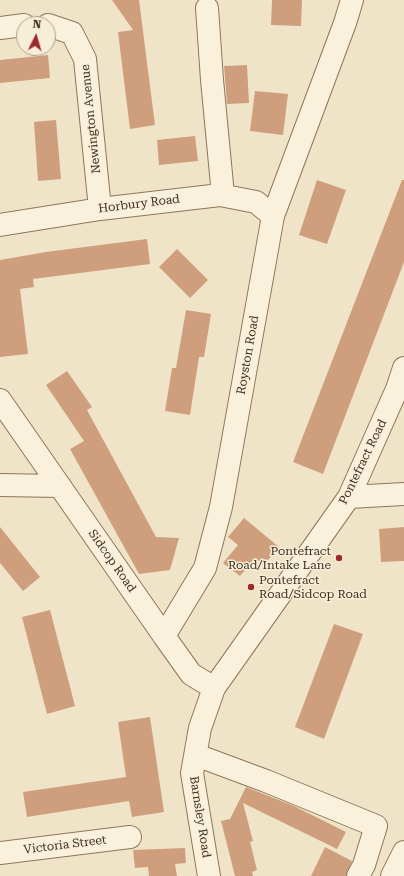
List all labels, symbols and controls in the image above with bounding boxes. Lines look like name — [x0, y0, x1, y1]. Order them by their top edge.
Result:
north arrow — [16, 16, 56, 56]
text: N — [32, 18, 42, 31]
street label: Newington Avenue — [78, 64, 104, 174]
street label: Horbury Road — [97, 192, 181, 216]
street label: Royston Road — [234, 314, 262, 396]
street label: Pontefract Road — [336, 417, 390, 507]
street label: Sidcop Road — [85, 527, 139, 595]
place label: Pontefract Road/Intake Lane — [228, 544, 331, 572]
marker: Pontefract Road/Intake Lane — [334, 553, 344, 563]
place label: Pontefract Road/Sidcop Road — [259, 573, 367, 601]
marker: Pontefract Road/Sidcop Road — [246, 582, 256, 592]
street label: Barnsley Road — [186, 775, 214, 859]
street label: Victoria Street — [23, 833, 107, 857]

